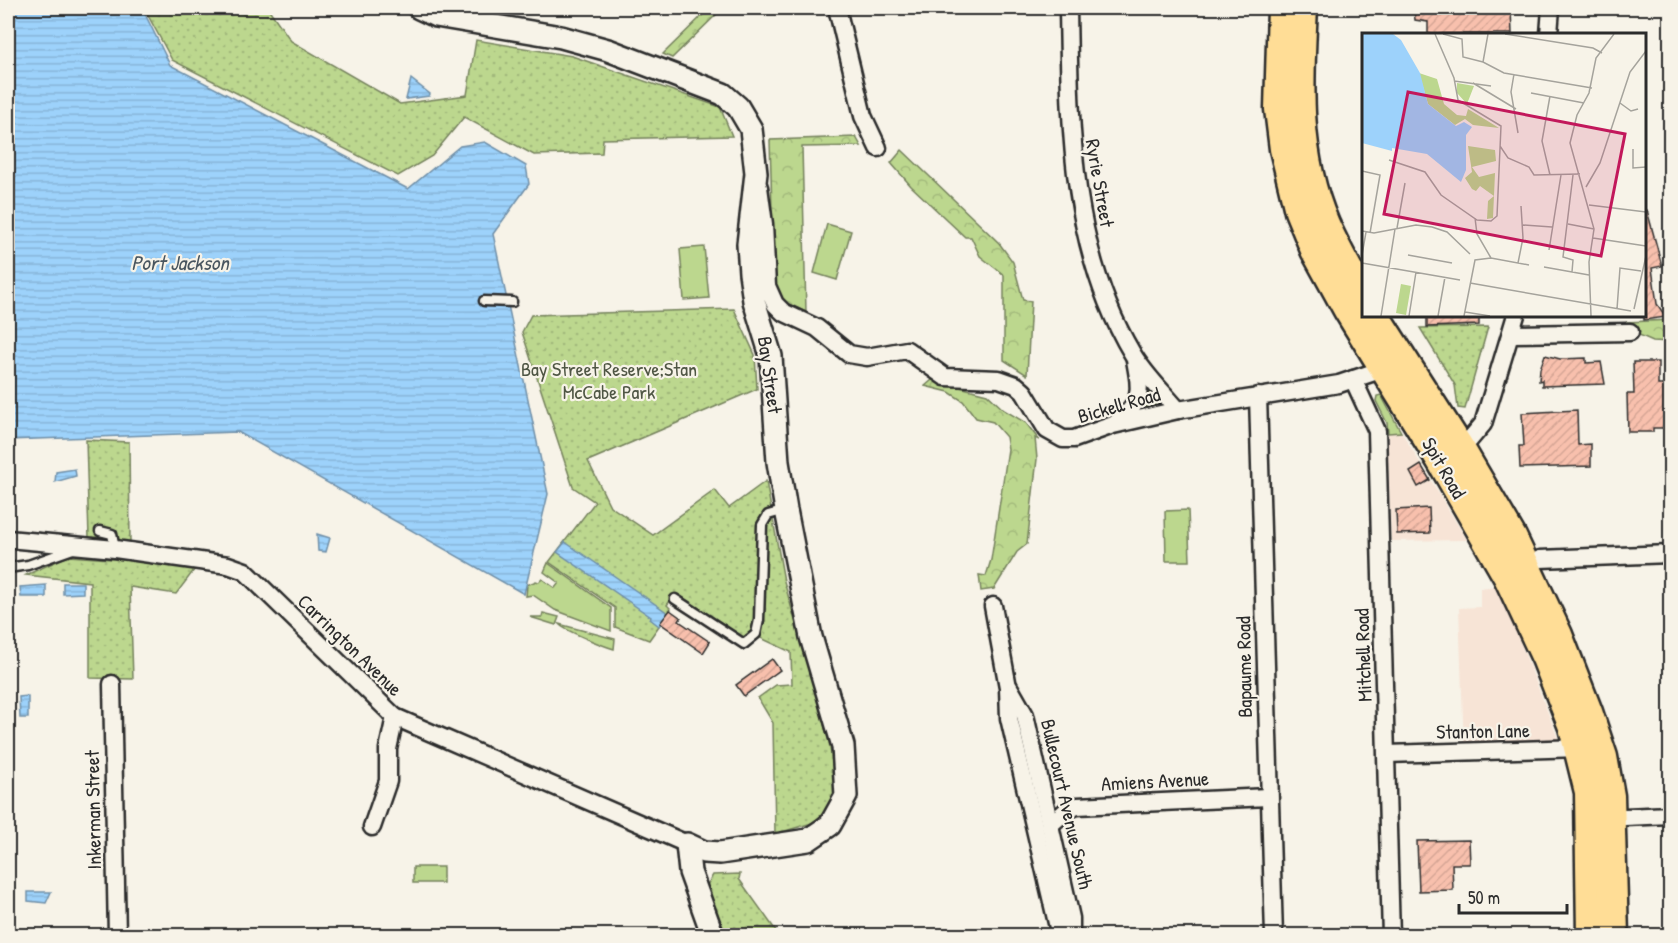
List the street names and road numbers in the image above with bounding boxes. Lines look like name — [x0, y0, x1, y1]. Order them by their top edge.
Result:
street label: Ryrie Street — [1079, 137, 1122, 230]
street label: Bay Street — [752, 335, 789, 416]
street label: Bickell Road — [1074, 380, 1163, 429]
street label: Spit Road — [1416, 432, 1473, 503]
street label: Carrington Avenue — [292, 588, 409, 702]
street label: Mitchell Road — [1347, 608, 1378, 702]
street label: Bapaume Road — [1229, 616, 1258, 718]
street label: Bullecourt Avenue South — [1035, 716, 1100, 891]
street label: Stanton Lane — [1436, 716, 1530, 745]
street label: Inkerman Street — [78, 749, 107, 870]
street label: Amiens Avenue — [1100, 764, 1210, 797]

